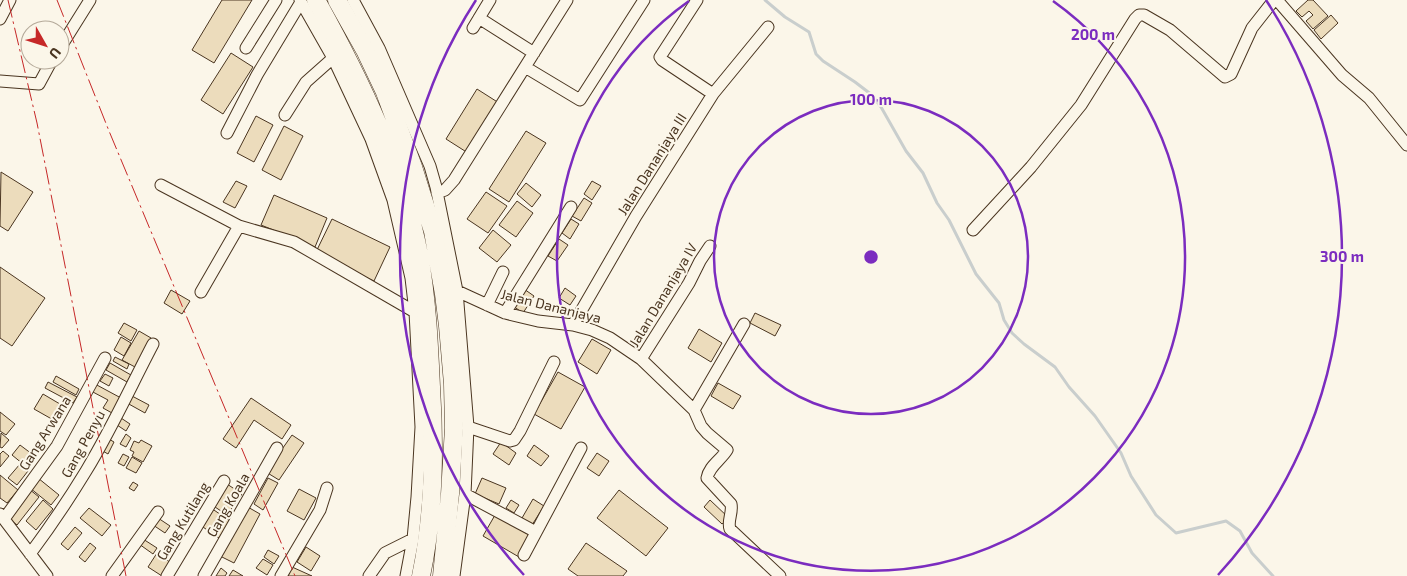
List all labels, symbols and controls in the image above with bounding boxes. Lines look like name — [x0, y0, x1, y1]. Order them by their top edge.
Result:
north arrow — [20, 20, 70, 70]
text: 200 m — [1071, 25, 1115, 43]
text: U — [46, 44, 65, 63]
text: 100 m — [850, 90, 892, 108]
street label: Jalan Dananjaya III — [613, 110, 690, 218]
street label: Jalan Dananjaya IV — [625, 239, 700, 350]
text: 300 m — [1320, 247, 1364, 265]
centre of rings — [862, 248, 880, 266]
street label: Jalan Dananjaya — [499, 285, 603, 326]
street label: Gang Arwana — [15, 392, 74, 473]
street label: Gang Penyu — [57, 407, 108, 481]
street label: Gang Koala — [202, 470, 253, 540]
street label: Gang Kutilang — [153, 478, 213, 563]

